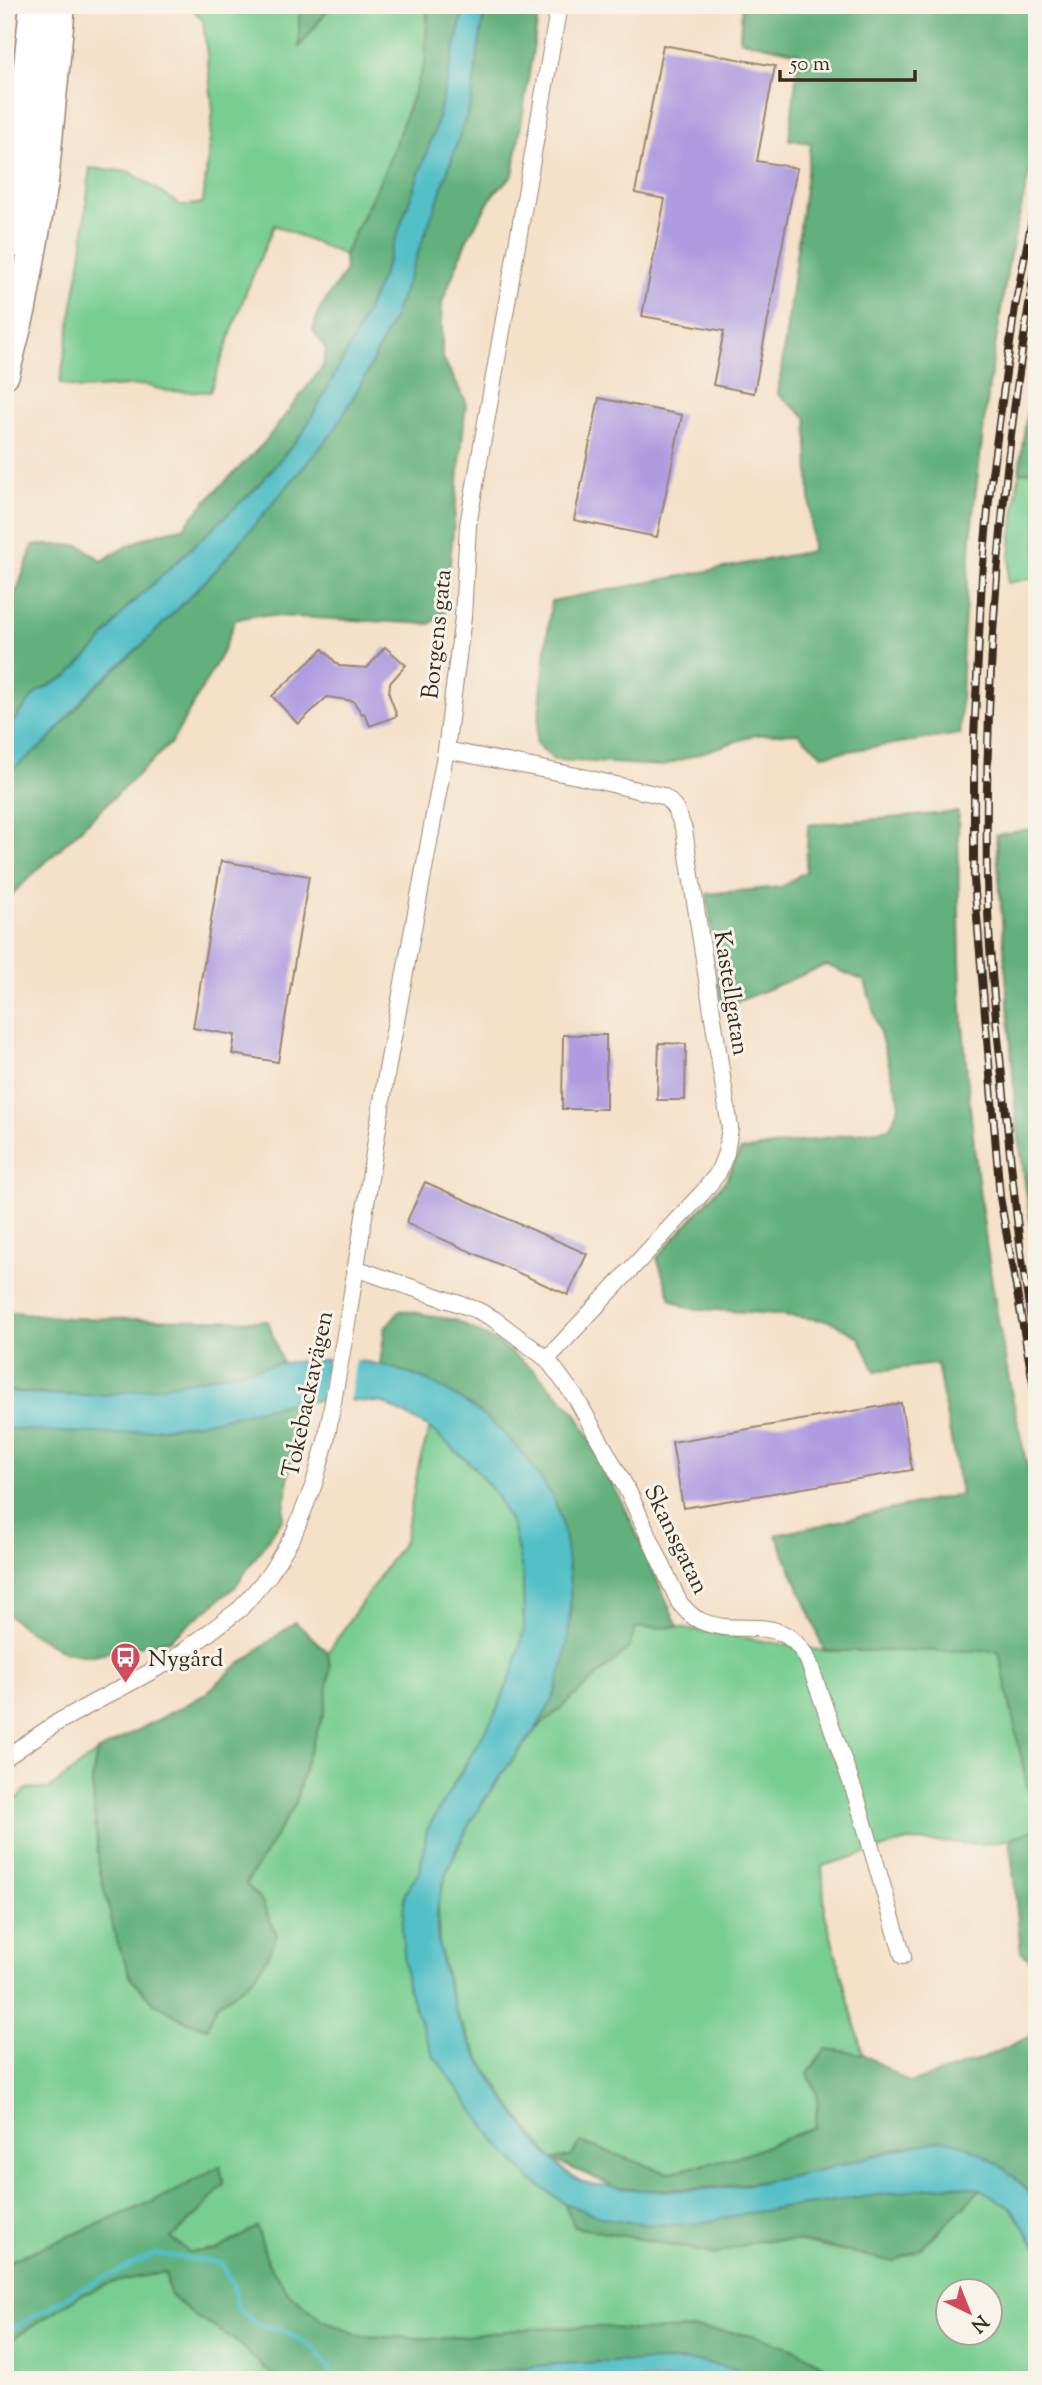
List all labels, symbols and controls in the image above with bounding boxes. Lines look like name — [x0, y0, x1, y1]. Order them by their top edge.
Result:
scale bar — [780, 38, 914, 82]
text: 50 m — [789, 50, 830, 80]
street label: Borgens gata — [414, 568, 462, 701]
street label: Kastellgatan — [703, 928, 757, 1058]
street label: Tokebackavägen — [275, 1308, 343, 1481]
street label: Skansgatan — [634, 1479, 716, 1600]
bus stop icon: Nygård — [108, 1641, 142, 1685]
place label: Nygård — [148, 1643, 224, 1677]
north arrow — [934, 2276, 1004, 2346]
text: N — [964, 2308, 994, 2338]

